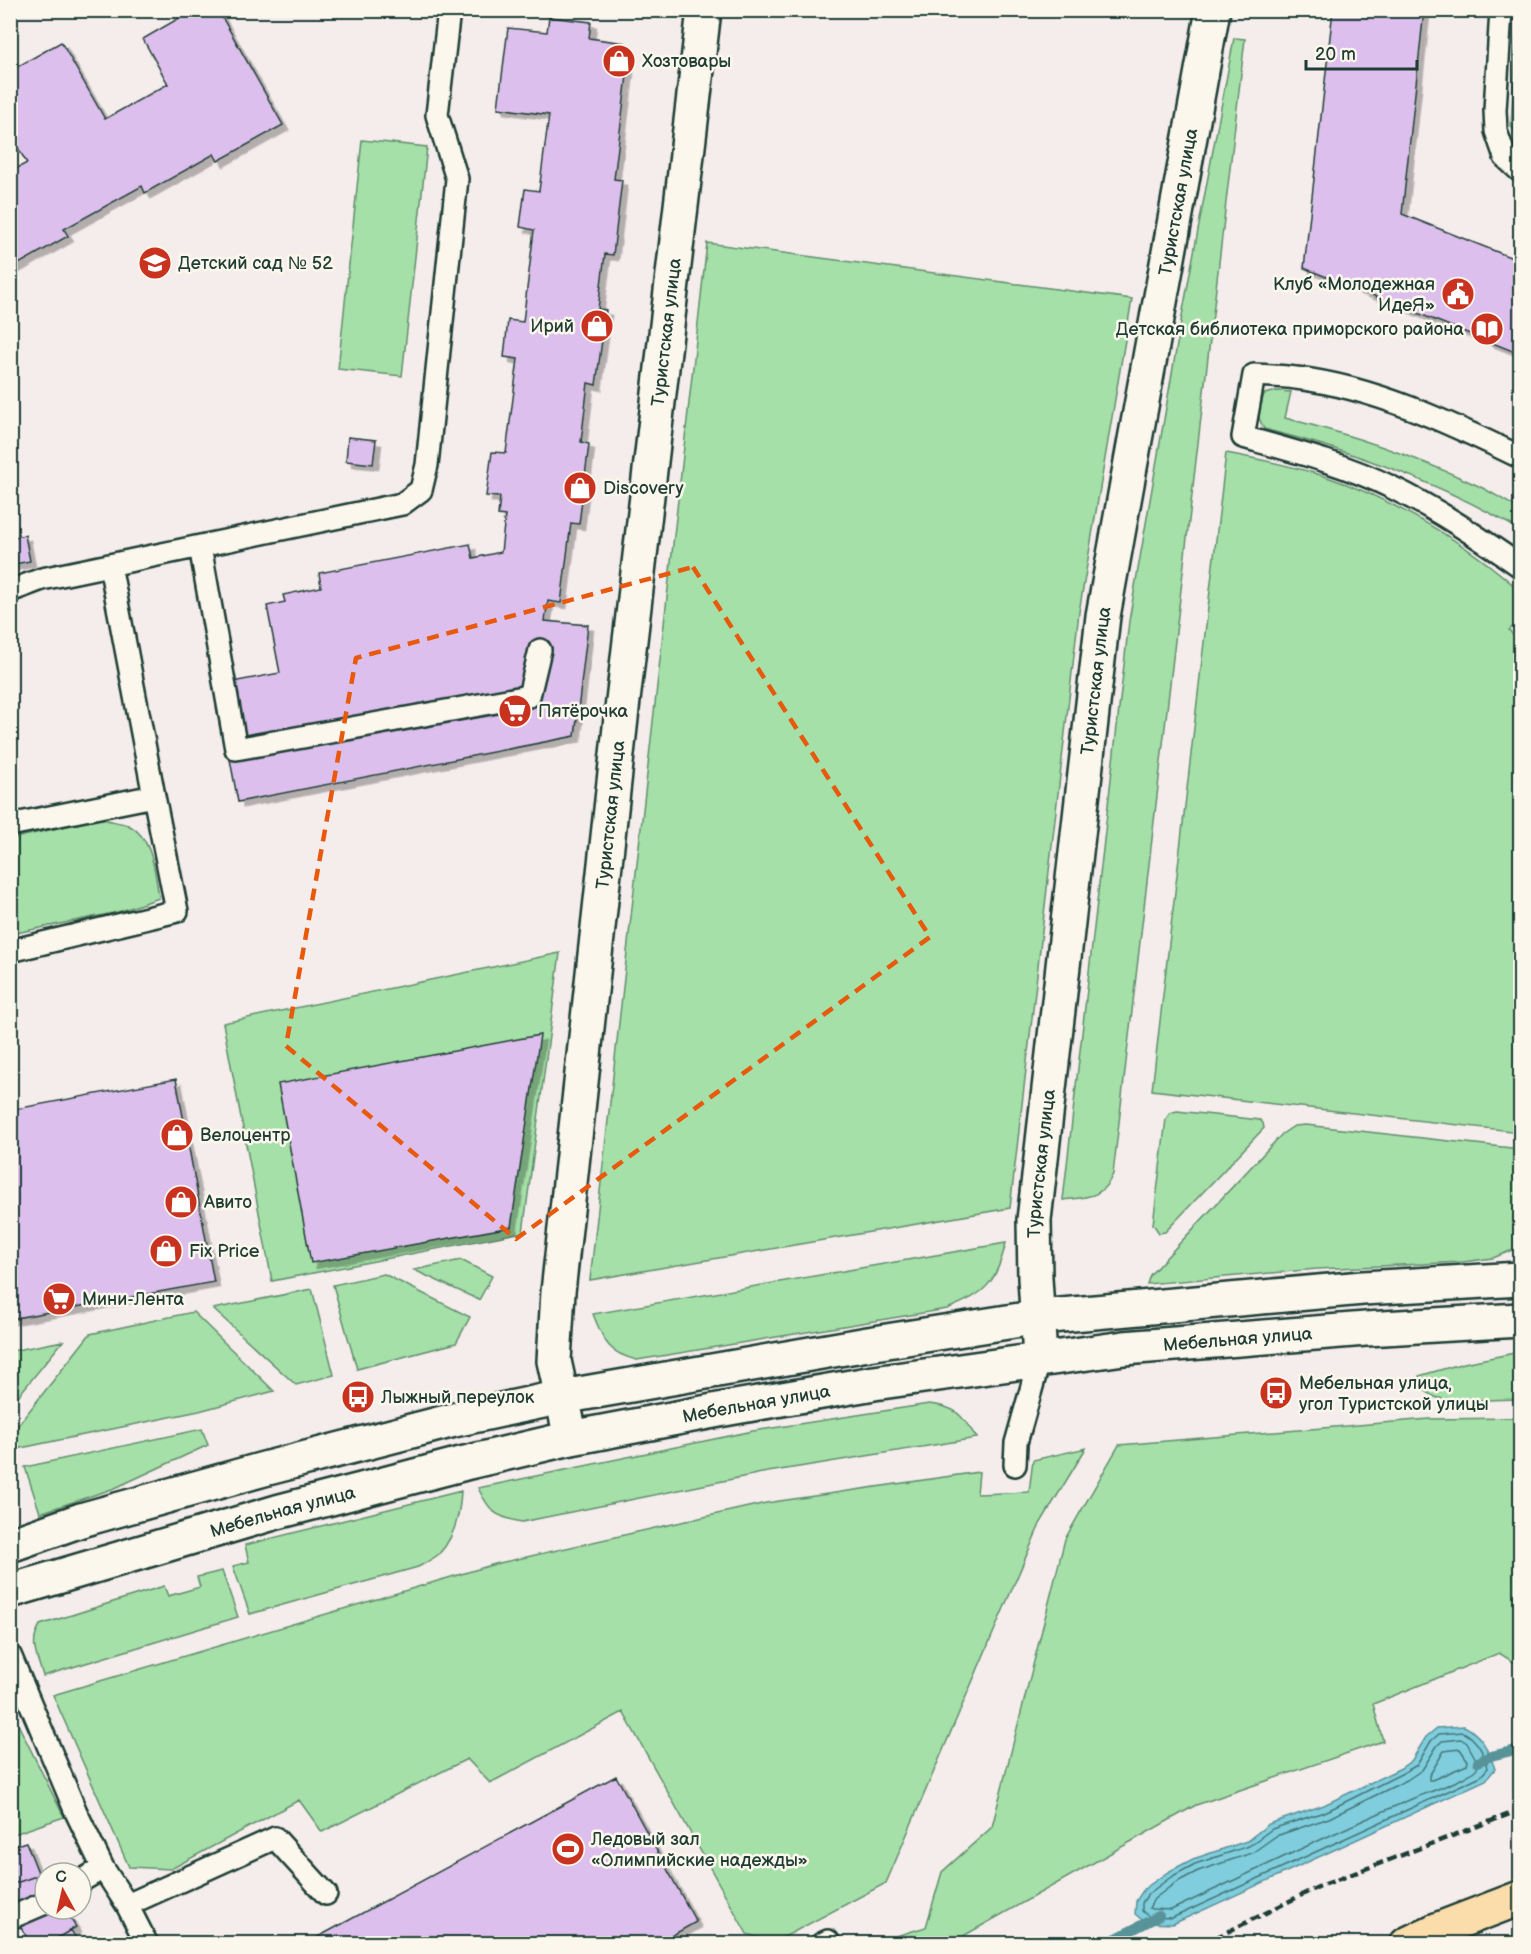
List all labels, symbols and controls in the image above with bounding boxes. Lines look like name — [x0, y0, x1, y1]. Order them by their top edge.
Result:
scale bar — [1306, 33, 1417, 71]
shop icon: Хозтовары — [601, 43, 637, 79]
text: 20 m — [1315, 44, 1356, 65]
place label: Хозтовары — [642, 51, 731, 72]
street label: Туристская улица — [1155, 126, 1202, 277]
school or university icon: Детский сад № 52 — [137, 245, 173, 281]
place label: Детский сад № 52 — [178, 253, 333, 274]
street label: Туристская улица — [647, 256, 685, 407]
place label: Клуб «Молодежная ИдеЯ» — [1273, 274, 1435, 316]
public building icon: Клуб «Молодежная ИдеЯ» — [1440, 276, 1476, 312]
shop icon: Ирий — [579, 308, 615, 344]
library icon: Детская библиотека приморского района — [1469, 311, 1505, 347]
place label: Ирий — [530, 316, 574, 337]
place label: Детская библиотека приморского района — [1116, 319, 1464, 340]
shop icon: Discovery — [562, 470, 598, 506]
place label: Discovery — [603, 478, 684, 499]
street label: Туристская улица — [1077, 604, 1115, 756]
supermarket icon: Пятёрочка — [497, 693, 533, 729]
place label: Пятёрочка — [538, 701, 629, 722]
street label: Туристская улица — [592, 739, 629, 890]
street label: Туристская улица — [1023, 1088, 1059, 1238]
shop icon: Велоцентр — [159, 1117, 195, 1153]
place label: Велоцентр — [200, 1125, 290, 1146]
shop icon: Авито — [163, 1184, 199, 1220]
place label: Авито — [203, 1192, 252, 1213]
shop icon: Fix Price — [148, 1233, 184, 1269]
place label: Fix Price — [189, 1241, 260, 1262]
supermarket icon: Мини-Лента — [41, 1281, 77, 1317]
place label: Мини-Лента — [82, 1289, 185, 1310]
street label: Мебельная улица — [1162, 1323, 1313, 1355]
place label: Мебельная улица, угол Туристской улицы — [1299, 1373, 1489, 1415]
bus stop icon: Мебельная улица, угол Туристской улицы — [1258, 1375, 1294, 1411]
bus stop icon: Лыжный переулок — [340, 1379, 376, 1415]
street label: Мебельная улица — [681, 1380, 832, 1427]
place label: Лыжный переулок — [380, 1387, 535, 1408]
street label: Мебельная улица — [208, 1481, 358, 1542]
place label: Ледовый зал «Олимпийские надежды» — [590, 1829, 808, 1871]
sports icon: Ледовый зал «Олимпийские надежды» — [550, 1831, 586, 1867]
north arrow — [33, 1861, 93, 1921]
text: С — [54, 1867, 68, 1888]

